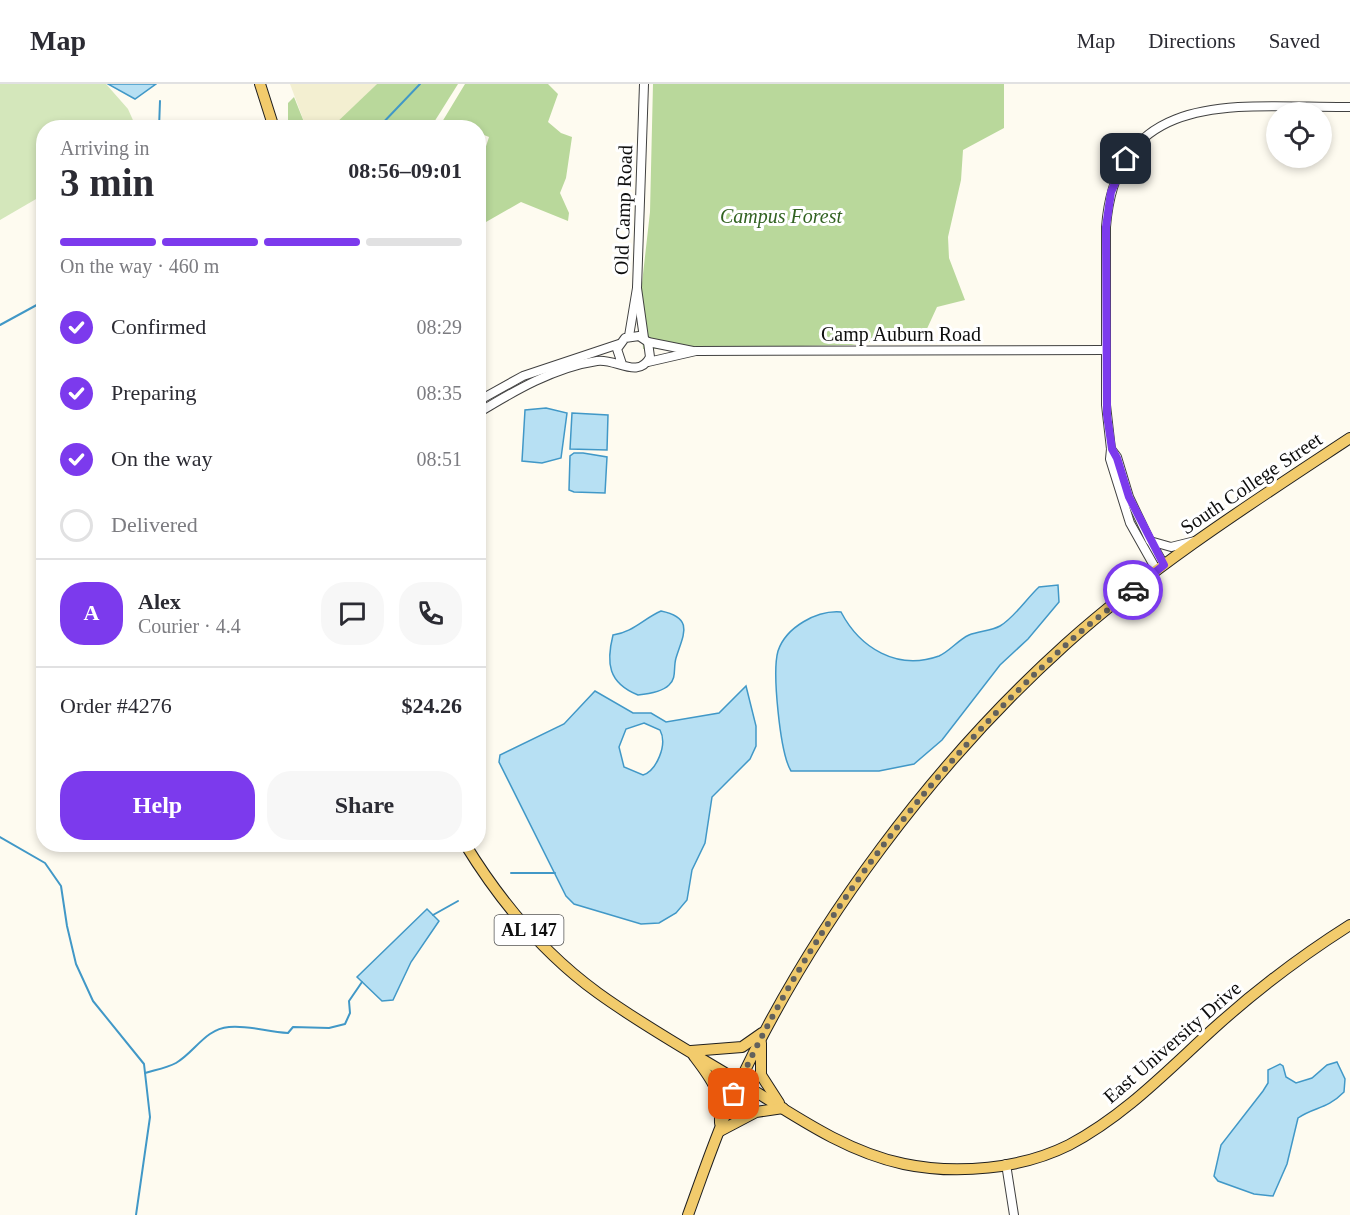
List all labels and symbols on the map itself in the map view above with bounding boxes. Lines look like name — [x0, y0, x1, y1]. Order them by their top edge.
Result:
pin — [1100, 133, 1151, 184]
street label: Old Camp Road — [610, 145, 637, 275]
park label: Campus Forest — [720, 205, 842, 228]
street label: Camp Auburn Road — [821, 323, 981, 346]
street label: South College Street — [1176, 427, 1327, 539]
courier — [1103, 560, 1163, 620]
road number: AL 147 — [494, 915, 564, 945]
street label: East University Drive — [1099, 976, 1246, 1108]
pin — [708, 1068, 759, 1119]

